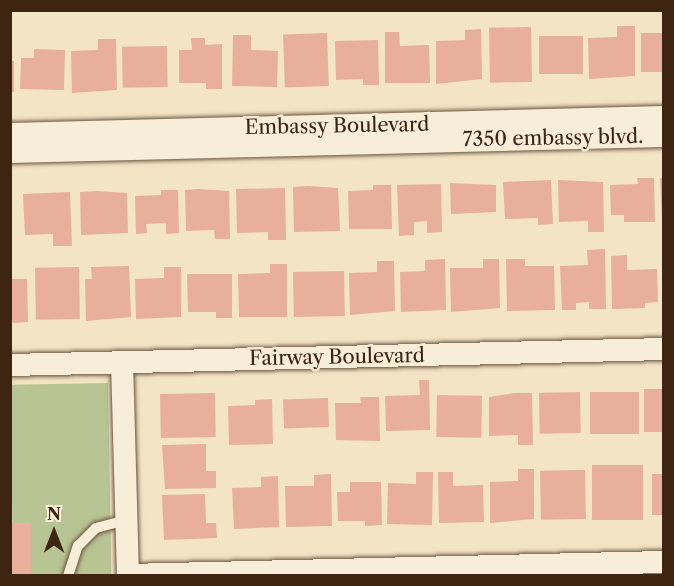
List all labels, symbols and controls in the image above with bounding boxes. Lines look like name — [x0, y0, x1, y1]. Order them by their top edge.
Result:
street label: Embassy Boulevard — [244, 112, 430, 140]
street label: 7350 embassy blvd. — [462, 124, 644, 152]
street label: Fairway Boulevard — [249, 343, 425, 371]
north arrow — [24, 502, 84, 562]
text: N — [47, 504, 61, 524]

